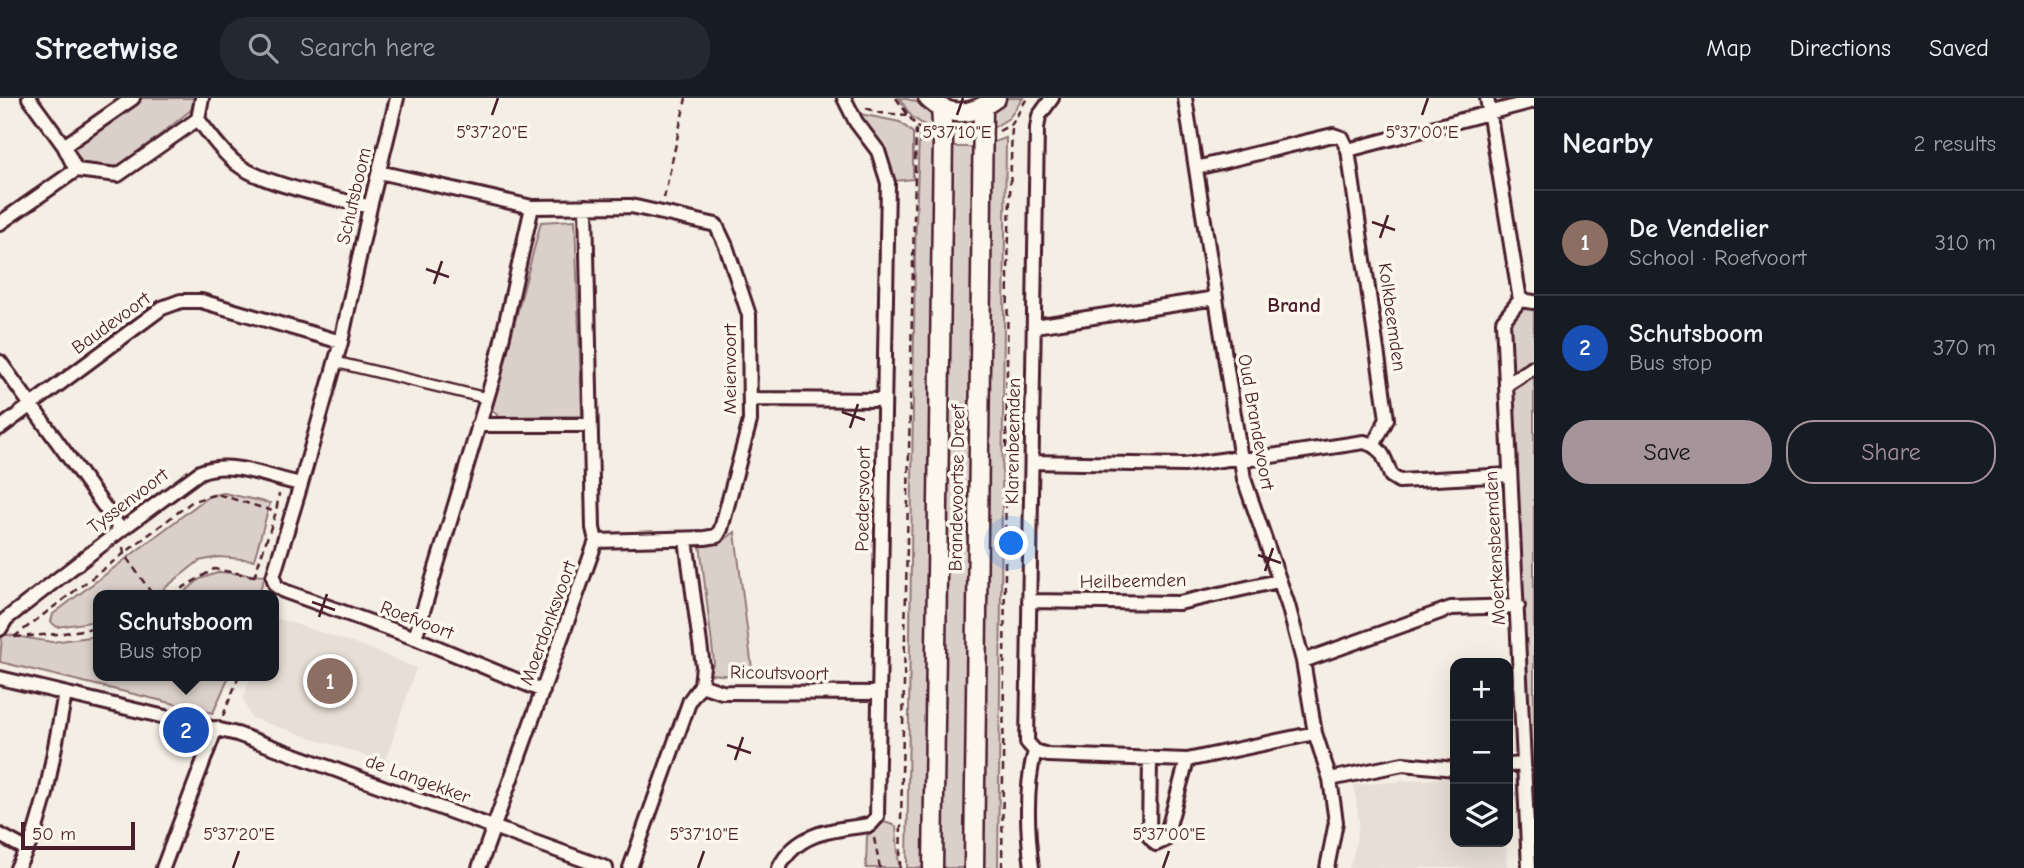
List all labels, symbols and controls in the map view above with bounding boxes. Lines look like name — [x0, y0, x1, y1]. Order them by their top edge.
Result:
search box — [220, 17, 710, 80]
text: Streetwise — [35, 29, 178, 67]
icon: search — [244, 29, 282, 67]
text: Search here — [300, 33, 435, 63]
text: Map — [1706, 34, 1752, 62]
text: Directions — [1790, 34, 1891, 62]
text: Saved — [1929, 34, 1989, 62]
text: 5°37'20"E — [456, 122, 528, 143]
text: 5°37'10"E — [922, 122, 992, 143]
text: 5°37'00"E — [1385, 122, 1459, 143]
text: Nearby — [1562, 126, 1653, 161]
text: 2 results — [1914, 130, 1996, 157]
street label: Schutsboom — [332, 145, 376, 247]
text: De Vendelier — [1629, 214, 1769, 244]
text: 1 — [1580, 229, 1590, 256]
text: 310 m — [1935, 229, 1996, 256]
text: School · Roefvoort — [1629, 244, 1807, 271]
street label: Kolkbeemden — [1374, 261, 1410, 373]
street label: Baudevoort — [68, 287, 155, 359]
district label: Brand — [1267, 293, 1321, 317]
text: Schutsboom — [1629, 319, 1763, 349]
street label: Meienvoort — [719, 323, 741, 414]
text: 2 — [1579, 334, 1591, 361]
text: 370 m — [1933, 334, 1996, 361]
text: Bus stop — [1629, 349, 1712, 376]
street label: Oud Brandevoort — [1233, 352, 1279, 492]
street label: Klarenbeemden — [1001, 377, 1025, 505]
street label: Brandevoortse Dreef — [945, 403, 969, 572]
button: Save — [1562, 420, 1772, 484]
button: Share — [1786, 420, 1996, 484]
street label: Poedersvoort — [851, 446, 875, 552]
street label: Tyssenvoort — [84, 463, 173, 538]
street label: Moerkensbeemden — [1480, 470, 1510, 626]
your location — [994, 526, 1028, 560]
street label: Moerdonksvoort — [515, 557, 581, 688]
street label: Heilbeemden — [1079, 569, 1187, 593]
popup — [93, 590, 279, 681]
street label: Roefvoort — [377, 596, 457, 644]
text: Schutsboom — [119, 607, 253, 637]
text: Bus stop — [119, 637, 202, 664]
pin: 1 — [307, 655, 353, 707]
map controls — [1450, 658, 1513, 847]
button: + — [1450, 658, 1513, 721]
street label: Ricoutsvoort — [730, 661, 829, 685]
pin: 2 — [163, 704, 209, 756]
button: − — [1450, 721, 1513, 784]
street label: de Langekker — [363, 750, 474, 808]
button: layers — [1450, 784, 1513, 847]
scale bar — [21, 819, 135, 851]
text: 50 m — [32, 823, 76, 845]
text: 5°37'20"E — [203, 824, 275, 845]
text: 5°37'10"E — [669, 824, 739, 845]
text: 5°37'00"E — [1132, 824, 1206, 845]

